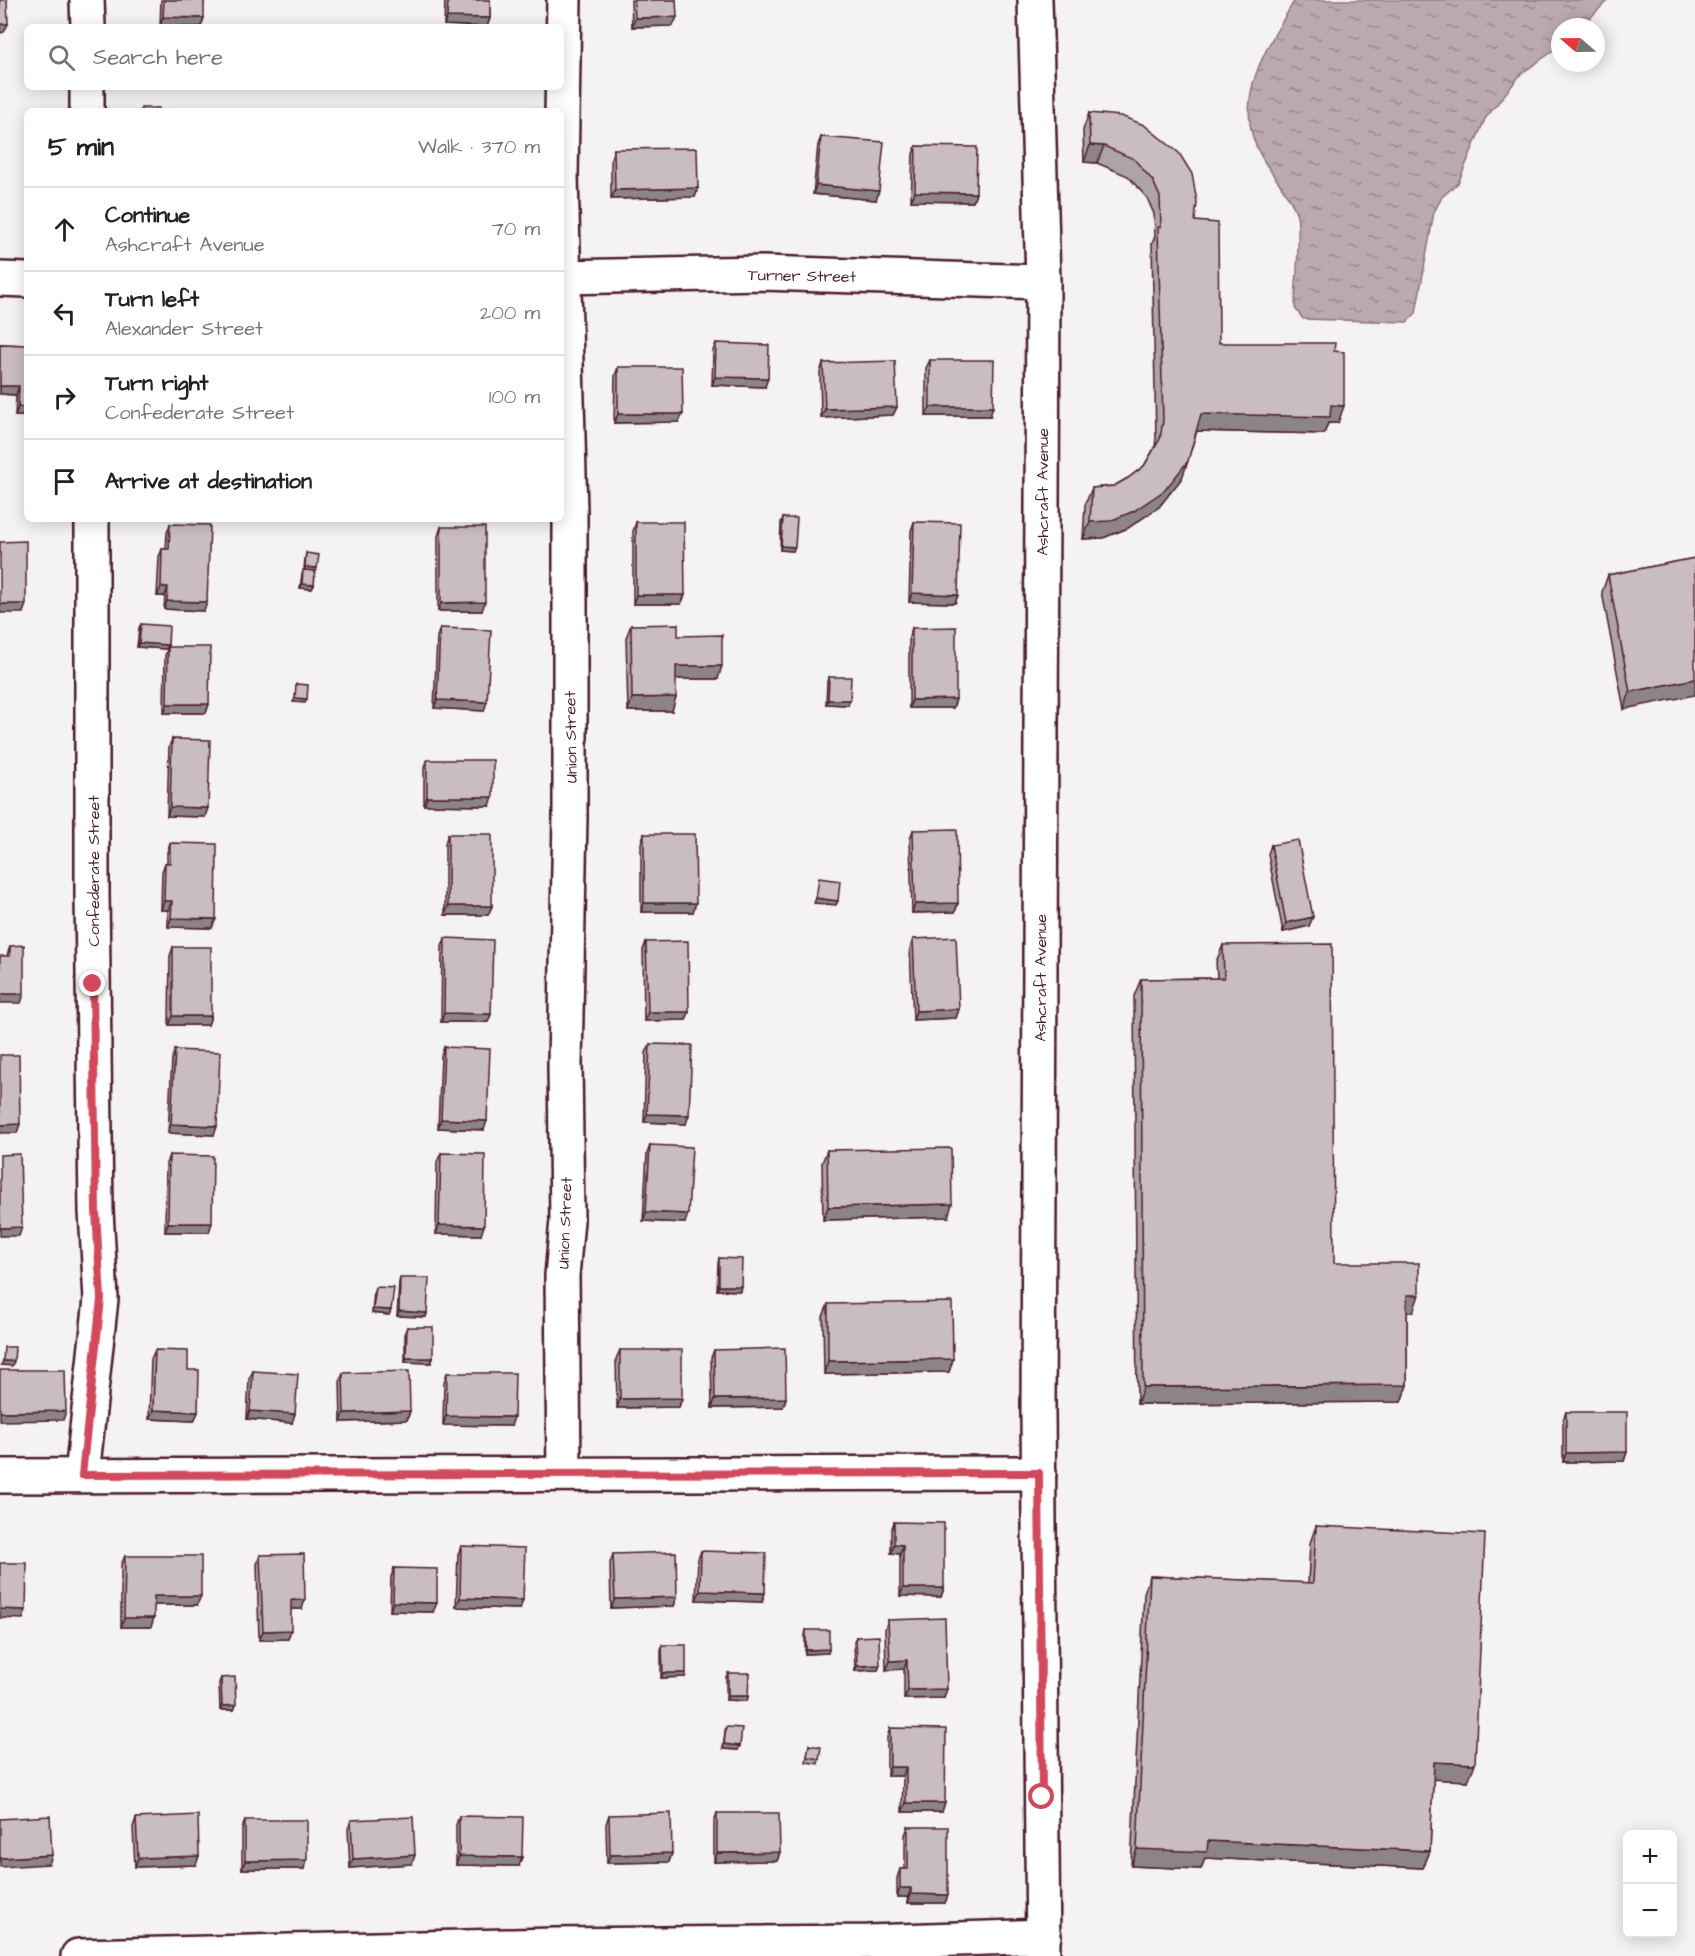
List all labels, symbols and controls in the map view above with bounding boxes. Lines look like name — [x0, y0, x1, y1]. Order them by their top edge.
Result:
north arrow — [1551, 18, 1605, 72]
search box — [24, 24, 564, 90]
icon: search — [45, 41, 78, 74]
text: Search here — [93, 42, 223, 73]
text: 5 min — [48, 129, 114, 165]
text: Walk · 370 m — [418, 133, 540, 161]
text: Continue — [105, 200, 190, 231]
icon: ahead — [48, 213, 81, 246]
text: 70 m — [492, 215, 540, 243]
text: Ashcraft Avenue — [105, 231, 265, 259]
street label: Turner Street — [748, 264, 857, 288]
text: Turn left — [105, 284, 199, 315]
icon: left — [48, 297, 81, 330]
text: 200 m — [480, 299, 540, 327]
text: Alexander Street — [105, 315, 263, 343]
text: Turn right — [105, 368, 208, 399]
icon: right — [48, 381, 81, 414]
text: 100 m — [489, 383, 540, 411]
text: Confederate Street — [105, 399, 294, 427]
street label: Ashcraft Avenue — [1032, 428, 1054, 556]
icon: arrive — [48, 465, 81, 498]
text: Arrive at destination — [105, 466, 312, 497]
street label: Union Street — [559, 690, 583, 783]
street label: Confederate Street — [83, 795, 105, 947]
street label: Ashcraft Avenue — [1030, 914, 1052, 1042]
route end — [79, 970, 105, 996]
street label: Union Street — [552, 1176, 578, 1269]
route start — [1028, 1783, 1054, 1809]
map controls — [1623, 1830, 1677, 1938]
button: + — [1623, 1830, 1677, 1884]
button: − — [1623, 1884, 1677, 1938]

